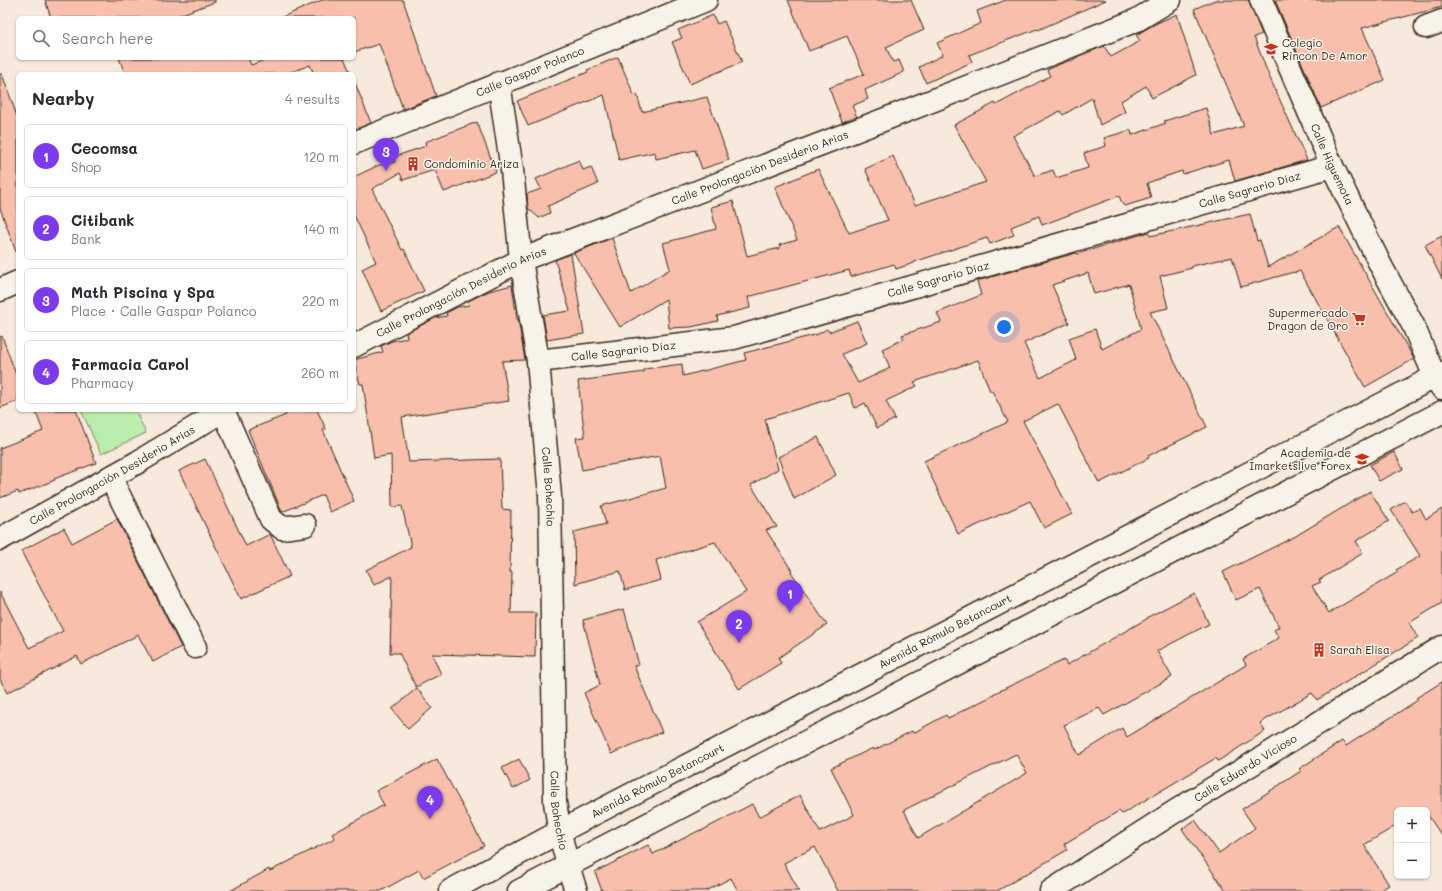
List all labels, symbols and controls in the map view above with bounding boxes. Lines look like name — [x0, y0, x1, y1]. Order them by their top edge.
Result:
search box — [16, 16, 356, 60]
icon: search — [30, 27, 52, 49]
text: Search here — [62, 28, 153, 48]
place label: Colegio Rincon De Amor — [1282, 35, 1367, 63]
school or university icon: Colegio Rincon De Amor — [1263, 41, 1279, 57]
street label: Calle Gaspar Polanco — [473, 42, 587, 100]
text: Nearby — [32, 87, 94, 109]
text: 4 results — [285, 90, 340, 107]
street label: Calle Higuemota — [1308, 121, 1358, 207]
street label: Calle Prolongación Desiderio Arias — [669, 126, 850, 208]
text: Cecomsa — [71, 138, 138, 158]
pin: 3 — [373, 138, 399, 171]
text: 1 — [43, 148, 49, 165]
text: 120 m — [303, 148, 339, 165]
building icon: Condominio Ariza — [405, 156, 421, 172]
place label: Condominio Ariza — [424, 156, 519, 171]
text: Shop — [71, 158, 101, 175]
street label: Calle Sagrario Díaz — [1197, 167, 1302, 211]
text: Citibank — [71, 210, 134, 230]
text: 2 — [42, 220, 50, 237]
text: 140 m — [303, 220, 339, 237]
text: Bank — [71, 230, 101, 247]
street label: Calle Prolongación Desiderio Arias — [373, 243, 548, 340]
street label: Calle Sagrario Díaz — [886, 257, 991, 301]
text: Math Piscina y Spa — [71, 282, 215, 302]
text: 3 — [42, 292, 50, 309]
text: 220 m — [302, 292, 339, 309]
text: Place · Calle Gaspar Polanco — [71, 302, 257, 319]
place label: Supermercado Dragon de Oro — [1267, 305, 1348, 333]
supermarket icon: Supermercado Dragon de Oro — [1351, 311, 1367, 327]
your location — [994, 317, 1014, 337]
street label: Calle Sagrario Díaz — [570, 337, 677, 364]
text: Farmacia Carol — [71, 354, 189, 374]
text: 4 — [42, 364, 50, 381]
text: 260 m — [301, 364, 339, 381]
text: Pharmacy — [71, 374, 134, 391]
street label: Calle Prolongación Desiderio Arias — [26, 421, 198, 528]
place label: Academia de Imarketslive Forex — [1249, 445, 1351, 473]
street label: Calle Bohechío — [539, 446, 559, 527]
school or university icon: Academia de Imarketslive Forex — [1354, 451, 1370, 467]
pin: 1 — [777, 580, 803, 613]
street label: Avenida Rómulo Betancourt — [876, 590, 1014, 672]
pin: 2 — [726, 610, 752, 643]
building icon: Sarah Elisa — [1311, 642, 1327, 658]
place label: Sarah Elisa — [1330, 642, 1390, 657]
street label: Calle Eduardo Vicioso — [1191, 730, 1300, 805]
street label: Avenida Rómulo Betancourt — [588, 739, 727, 821]
street label: Calle Bohechío — [547, 771, 572, 852]
pin: 4 — [417, 786, 443, 819]
map controls — [1394, 807, 1430, 879]
button: + — [1394, 807, 1430, 843]
button: − — [1394, 843, 1430, 879]

